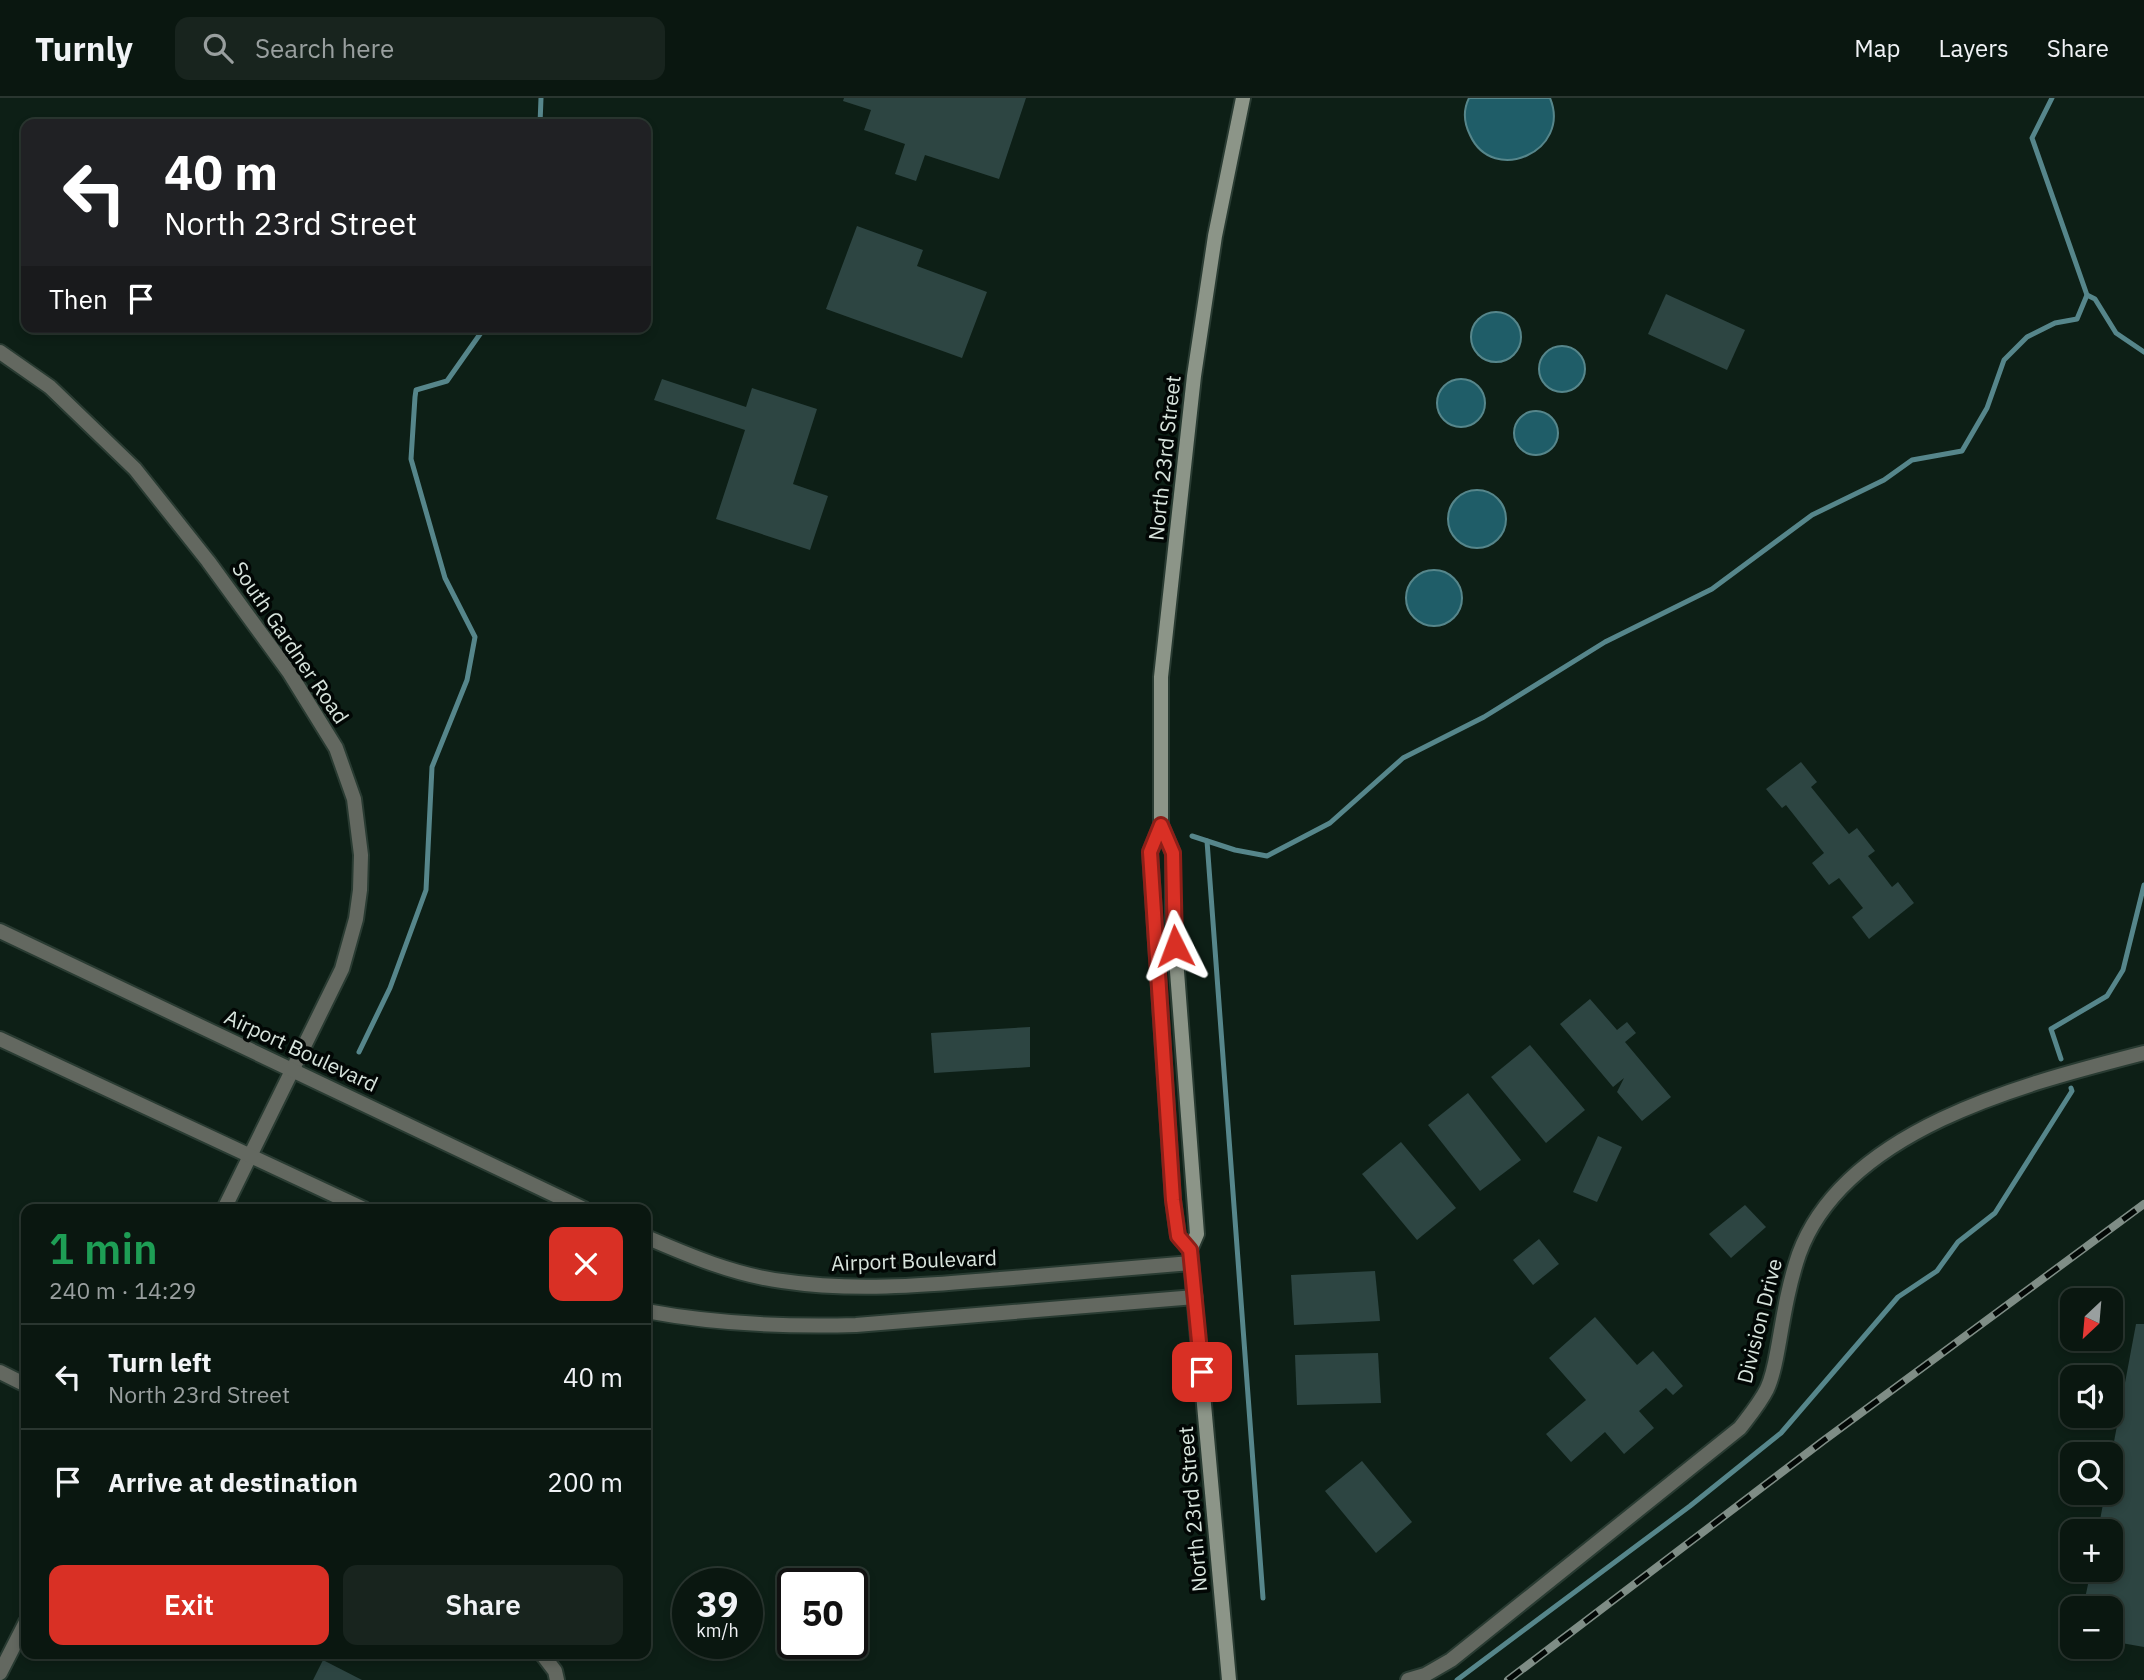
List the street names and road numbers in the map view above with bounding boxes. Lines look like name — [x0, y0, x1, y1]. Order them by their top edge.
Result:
street label: North 23rd Street — [1141, 374, 1187, 542]
street label: South Gardner Road — [226, 556, 356, 729]
street label: Airport Boulevard — [220, 1002, 383, 1098]
street label: Airport Boulevard — [830, 1243, 997, 1277]
street label: Division Drive — [1730, 1255, 1788, 1386]
street label: North 23rd Street — [1171, 1425, 1213, 1593]

